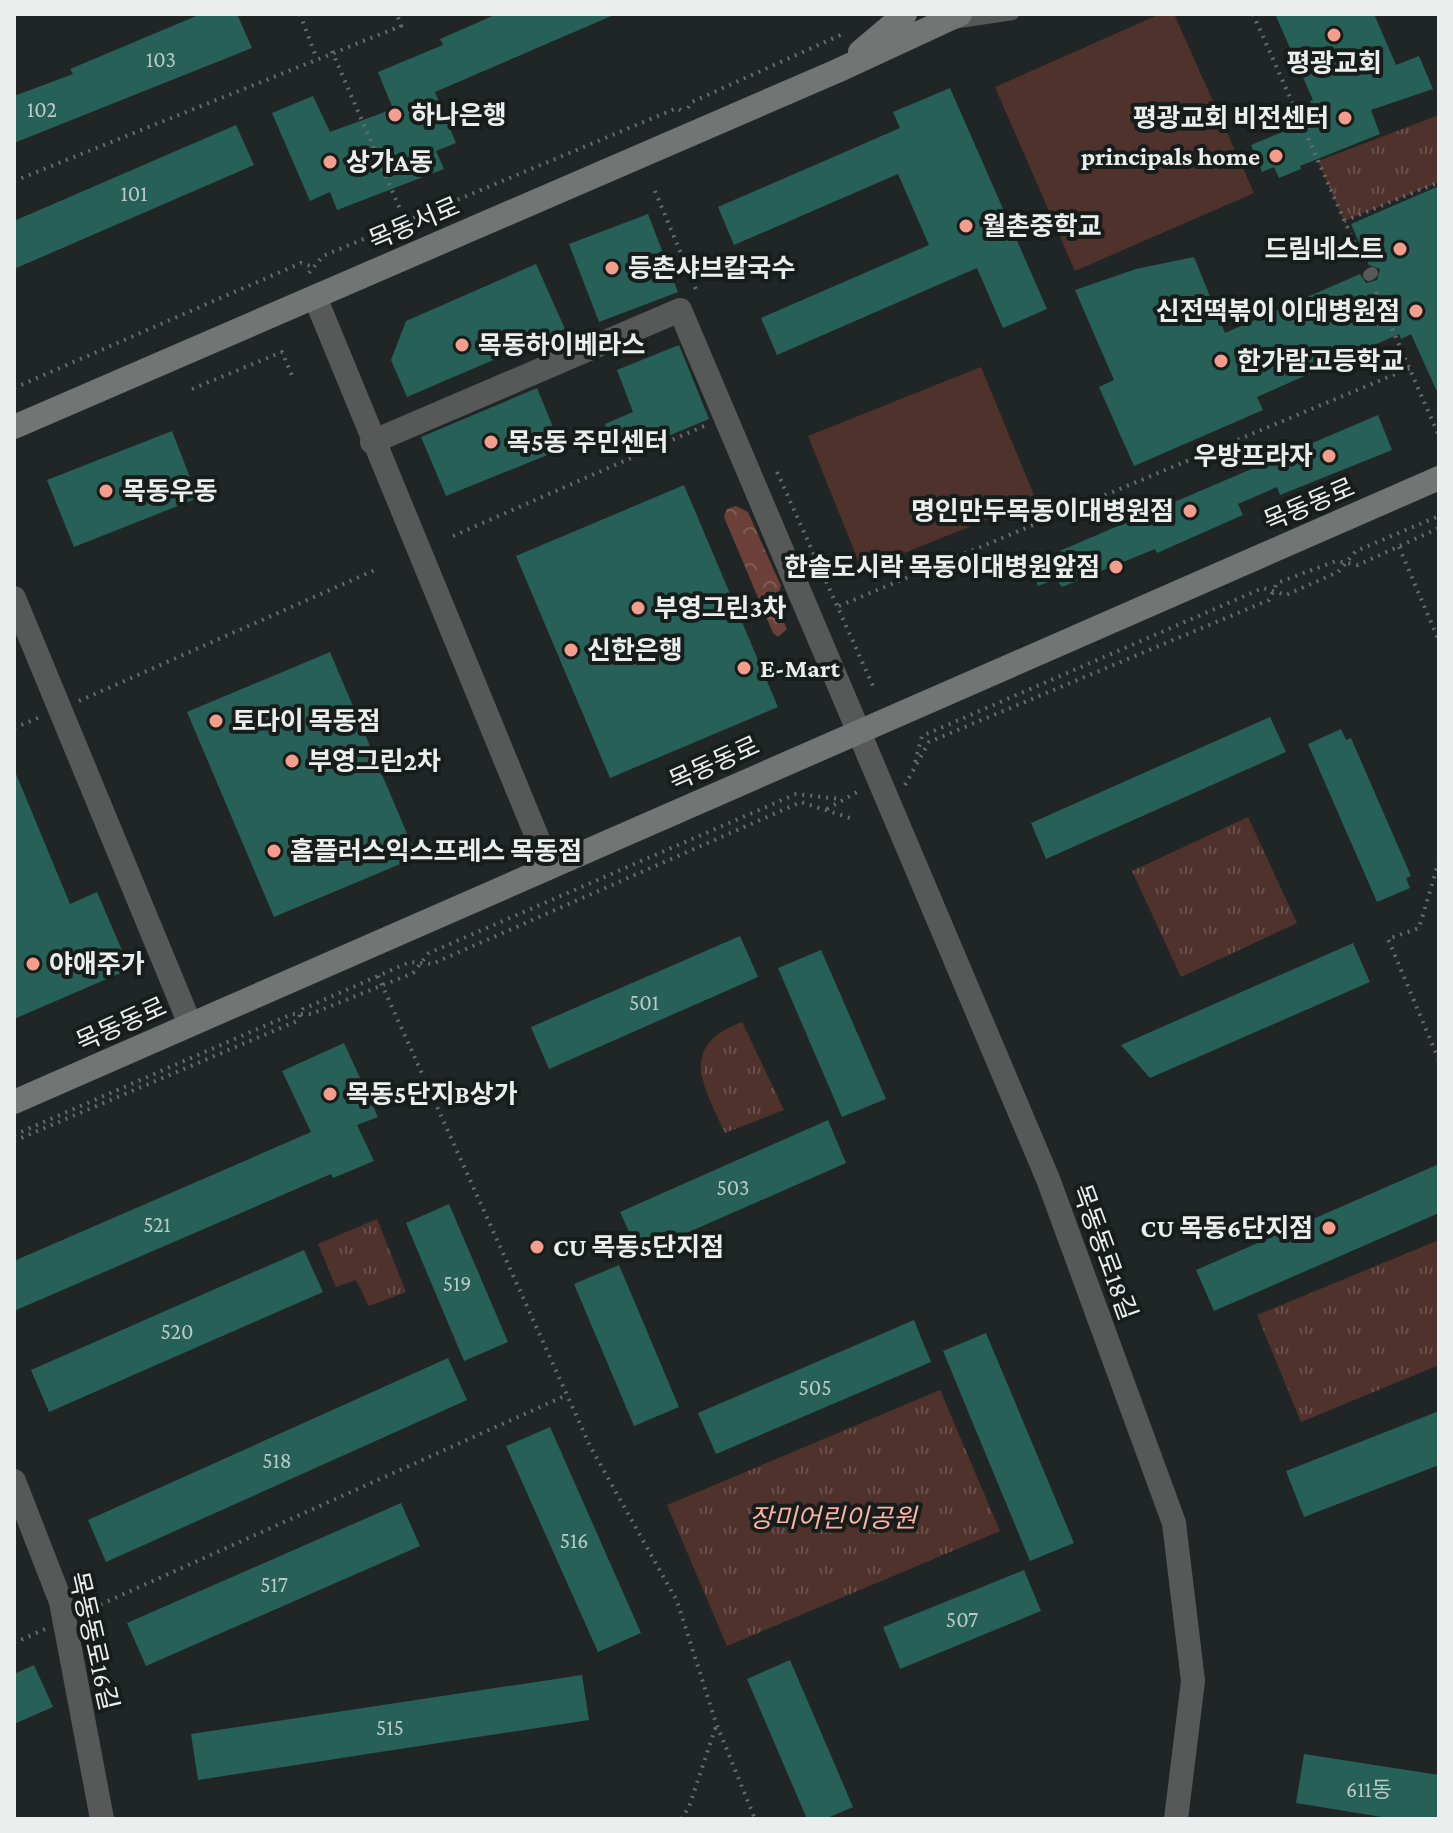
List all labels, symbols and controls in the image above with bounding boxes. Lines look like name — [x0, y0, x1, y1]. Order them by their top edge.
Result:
marker: 평광교회 — [1325, 26, 1343, 44]
house number: 103 — [146, 47, 176, 72]
place label: 평광교회 — [1286, 49, 1382, 78]
house number: 102 — [27, 97, 57, 122]
place label: 하나은행 — [411, 101, 507, 130]
place label: 평광교회 비전센터 — [1133, 104, 1329, 133]
marker: 하나은행 — [386, 106, 404, 124]
marker: 평광교회 비전센터 — [1336, 109, 1354, 127]
place label: principals home — [1081, 142, 1260, 171]
marker: principals home — [1267, 147, 1285, 165]
place label: 상가A동 — [346, 148, 433, 177]
marker: 상가A동 — [321, 153, 339, 171]
house number: 101 — [120, 181, 148, 206]
street label: 목동서로 — [364, 191, 464, 256]
place label: 월촌중학교 — [982, 212, 1102, 241]
marker: 월촌중학교 — [957, 217, 975, 235]
place label: 드림네스트 — [1264, 235, 1384, 264]
marker: 드림네스트 — [1391, 240, 1409, 258]
place label: 등촌샤브칼국수 — [628, 254, 795, 283]
marker: 등촌샤브칼국수 — [603, 259, 621, 277]
place label: 신전떡볶이 이대병원점 — [1156, 297, 1400, 326]
marker: 신전떡볶이 이대병원점 — [1407, 302, 1425, 320]
place label: 목동하이베라스 — [478, 331, 645, 360]
marker: 목동하이베라스 — [453, 336, 471, 354]
place label: 한가람고등학교 — [1237, 347, 1404, 376]
marker: 한가람고등학교 — [1212, 352, 1230, 370]
place label: 목5동 주민센터 — [507, 428, 668, 457]
marker: 목5동 주민센터 — [482, 433, 500, 451]
place label: 우방프라자 — [1193, 442, 1313, 471]
marker: 우방프라자 — [1320, 447, 1338, 465]
street label: 목동동로 — [1259, 472, 1359, 537]
place label: 목동우동 — [122, 477, 218, 506]
marker: 목동우동 — [97, 482, 115, 500]
place label: 명인만두목동이대병원점 — [911, 497, 1174, 526]
marker: 명인만두목동이대병원점 — [1181, 502, 1199, 520]
place label: 한솥도시락 목동이대병원앞점 — [784, 553, 1100, 582]
marker: 한솥도시락 목동이대병원앞점 — [1107, 558, 1125, 576]
place label: 부영그린3차 — [654, 594, 786, 623]
marker: 부영그린3차 — [629, 599, 647, 617]
place label: 신한은행 — [587, 636, 683, 665]
marker: 신한은행 — [562, 641, 580, 659]
place label: E-Mart — [760, 654, 840, 683]
marker: E-Mart — [735, 659, 753, 677]
place label: 토다이 목동점 — [232, 707, 381, 736]
marker: 토다이 목동점 — [207, 712, 225, 730]
street label: 목동동로 — [665, 731, 764, 796]
place label: 부영그린2차 — [308, 747, 441, 776]
marker: 부영그린2차 — [283, 752, 301, 770]
place label: 홈플러스익스프레스 목동점 — [290, 837, 582, 866]
marker: 홈플러스익스프레스 목동점 — [265, 842, 283, 860]
place label: 야애주가 — [49, 950, 145, 979]
marker: 야애주가 — [24, 955, 42, 973]
house number: 501 — [629, 990, 659, 1015]
street label: 목동동로 — [72, 992, 171, 1057]
place label: 목동5단지B상가 — [346, 1080, 518, 1109]
marker: 목동5단지B상가 — [321, 1085, 339, 1103]
house number: 503 — [716, 1175, 750, 1200]
street label: 목동동로18길 — [1067, 1180, 1142, 1324]
house number: 521 — [143, 1212, 171, 1237]
place label: CU 목동6단지점 — [1141, 1214, 1313, 1243]
marker: CU 목동6단지점 — [1320, 1219, 1338, 1237]
place label: CU 목동5단지점 — [553, 1233, 724, 1262]
marker: CU 목동5단지점 — [528, 1238, 546, 1256]
house number: 519 — [443, 1271, 471, 1296]
house number: 520 — [161, 1319, 193, 1344]
house number: 505 — [798, 1375, 832, 1400]
house number: 518 — [262, 1448, 292, 1473]
park label: 장미어린이공원 — [749, 1504, 919, 1533]
house number: 516 — [560, 1528, 588, 1553]
street label: 목동동로16길 — [63, 1569, 124, 1713]
house number: 517 — [260, 1572, 288, 1597]
house number: 507 — [946, 1607, 978, 1632]
house number: 515 — [376, 1715, 404, 1740]
house number: 611동 — [1346, 1777, 1392, 1802]

